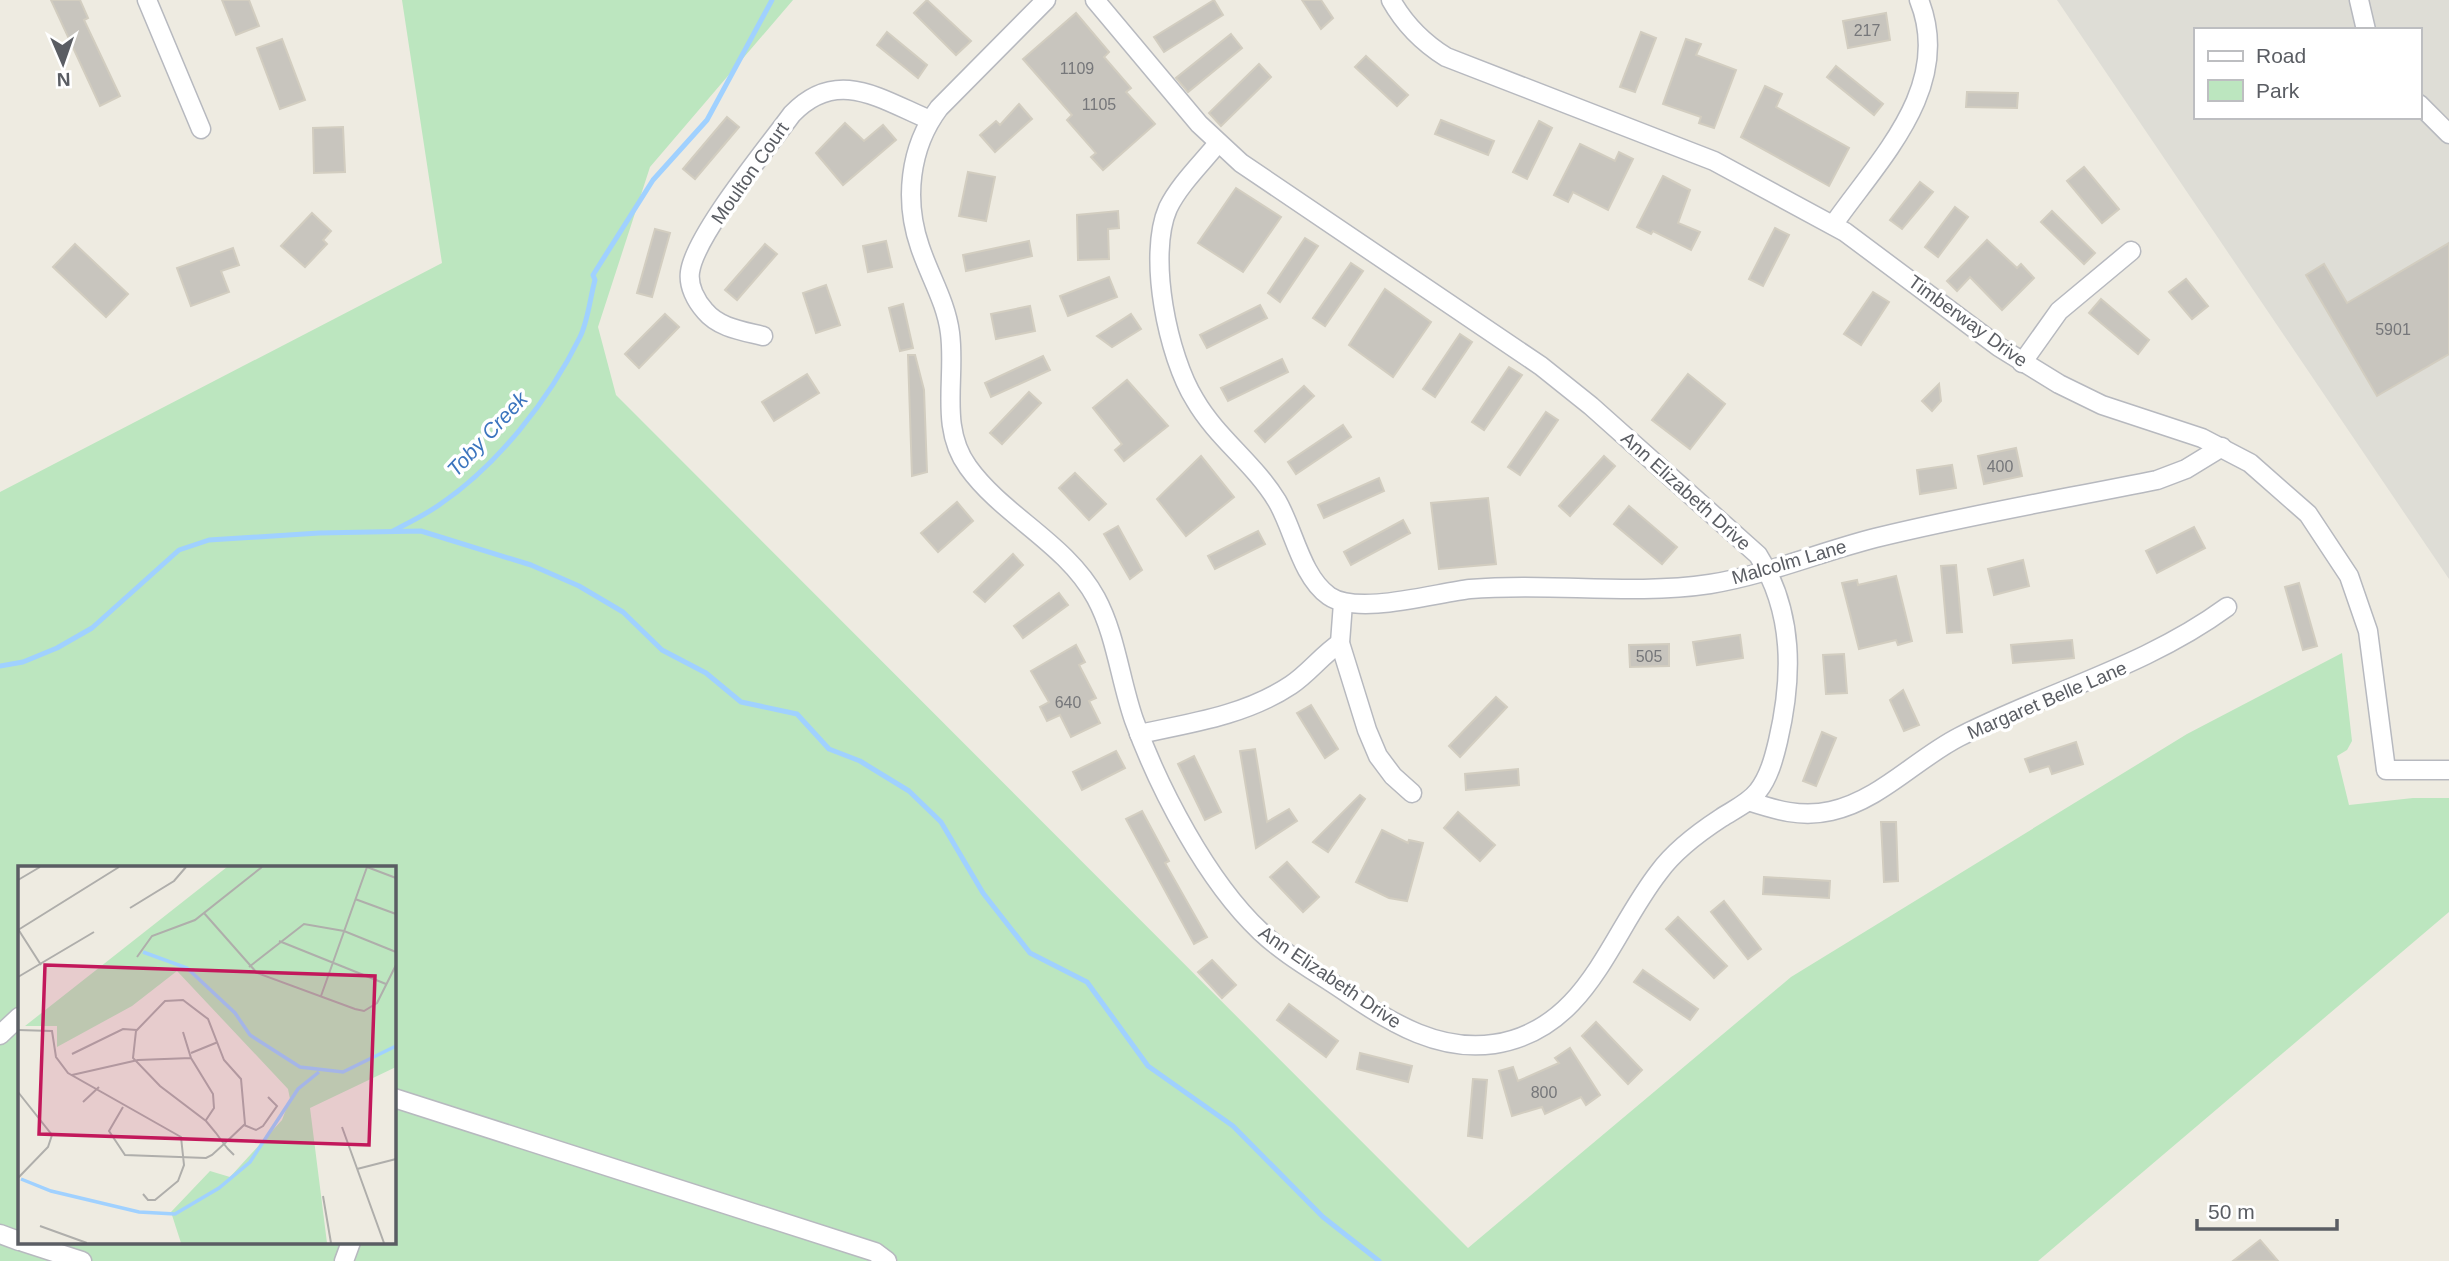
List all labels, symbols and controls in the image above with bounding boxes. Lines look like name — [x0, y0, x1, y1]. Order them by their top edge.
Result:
house number: 217 — [1854, 22, 1880, 39]
north arrow — [28, 28, 98, 98]
legend — [2194, 28, 2421, 119]
text: Road — [2256, 44, 2306, 67]
house number: 1109 — [1060, 60, 1094, 77]
text: N — [56, 69, 71, 90]
text: Park — [2256, 79, 2300, 102]
house number: 1105 — [1082, 96, 1116, 113]
street label: Moulton Court — [707, 118, 793, 228]
street label: Timberway Drive — [1904, 271, 2032, 371]
house number: 5901 — [2375, 321, 2411, 338]
water label: Toby Creek — [442, 386, 533, 481]
street label: Ann Elizabeth Drive — [1617, 427, 1755, 555]
house number: 400 — [1987, 458, 2013, 475]
street label: Malcolm Lane — [1729, 536, 1849, 588]
house number: 505 — [1636, 648, 1662, 665]
street label: Margaret Belle Lane — [1964, 657, 2130, 743]
house number: 640 — [1055, 694, 1081, 711]
inset map — [18, 866, 396, 1244]
street label: Ann Elizabeth Drive — [1255, 922, 1405, 1032]
house number: 800 — [1531, 1084, 1557, 1101]
scale bar — [2197, 1188, 2337, 1232]
text: 50 m — [2208, 1200, 2255, 1223]

